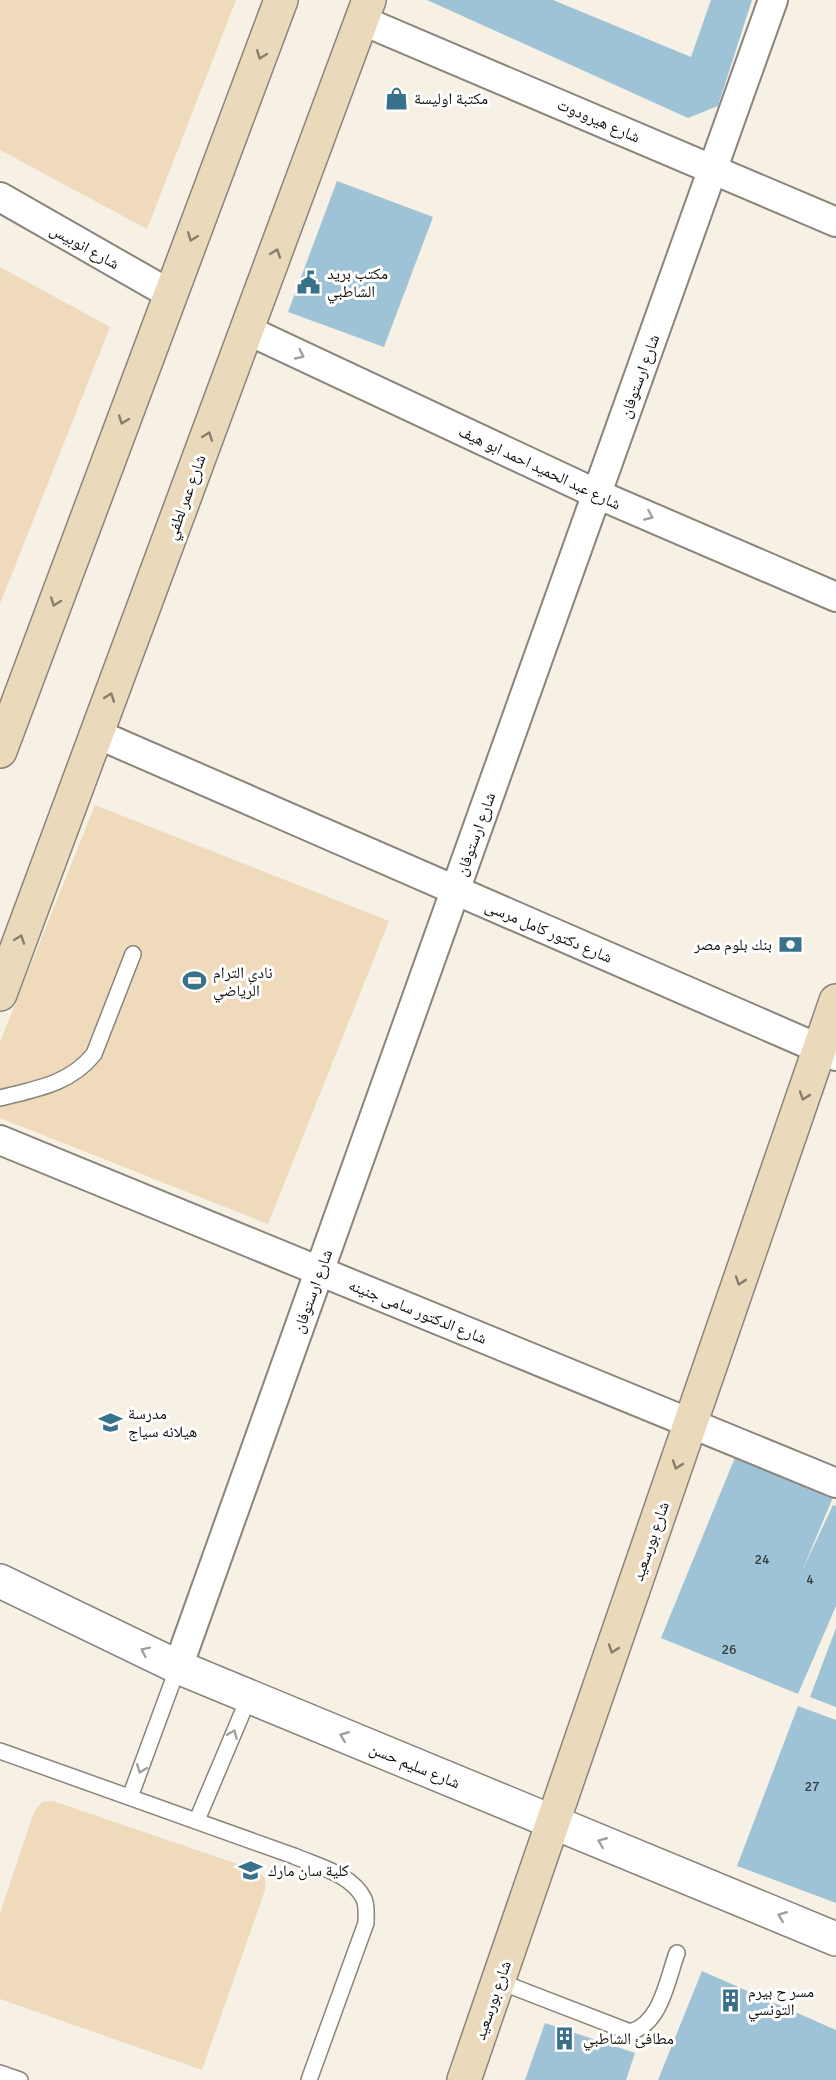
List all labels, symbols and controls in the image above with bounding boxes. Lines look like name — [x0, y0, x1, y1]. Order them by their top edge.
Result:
one-way arrow — [255, 49, 268, 60]
shop icon: مكتبة اوليسة — [383, 85, 409, 111]
place label: مكتبة اوليسة — [414, 89, 488, 109]
street label: شارع هيرودوت — [554, 94, 643, 147]
street label: شارع انوبيس — [46, 220, 123, 274]
one-way arrow — [186, 231, 199, 242]
one-way arrow — [268, 248, 281, 259]
place label: مكتب بريد الشاطبي — [327, 264, 388, 304]
public building icon: مكتب بريد الشاطبي — [296, 269, 322, 295]
street label: شارع ارستوفان — [616, 332, 664, 421]
one-way arrow — [294, 347, 305, 359]
one-way arrow — [118, 414, 131, 425]
street label: شارع عبد الحميد احمد ابو هيف — [455, 421, 624, 514]
one-way arrow — [201, 431, 213, 442]
street label: شارع عمر لطفي — [161, 452, 213, 543]
one-way arrow — [642, 509, 653, 521]
one-way arrow — [50, 597, 63, 607]
one-way arrow — [103, 692, 116, 703]
street label: شارع ارستوفان — [452, 790, 500, 879]
street label: شارع دكتور كامل مرسى — [482, 896, 615, 968]
bank icon: بنك بلوم مصر — [777, 931, 803, 957]
one-way arrow — [13, 934, 26, 945]
place label: بنك بلوم مصر — [693, 935, 772, 955]
place label: نادي الترام الرياضي — [213, 963, 273, 1003]
sports icon: نادي الترام الرياضي — [182, 968, 208, 994]
one-way arrow — [798, 1090, 811, 1101]
street label: شارع ارستوفان — [289, 1247, 337, 1336]
street label: شارع الدكتور سامى جنينه — [346, 1275, 490, 1349]
one-way arrow — [735, 1275, 748, 1286]
place label: مدرسة هيلانه سياج — [128, 1404, 197, 1442]
school or university icon: مدرسة هيلانه سياج — [97, 1409, 123, 1435]
one-way arrow — [671, 1459, 684, 1470]
street label: شارع بورسعيد — [628, 1499, 674, 1584]
house number: 24 — [754, 1551, 770, 1568]
house number: 4 — [806, 1571, 814, 1588]
house number: 26 — [721, 1641, 737, 1658]
one-way arrow — [607, 1643, 620, 1654]
one-way arrow — [140, 1647, 151, 1659]
one-way arrow — [226, 1730, 238, 1741]
one-way arrow — [339, 1731, 350, 1743]
street label: شارع سليم حسن — [366, 1739, 463, 1793]
one-way arrow — [135, 1763, 148, 1773]
house number: 27 — [804, 1778, 820, 1795]
one-way arrow — [597, 1837, 608, 1849]
school or university icon: كلية سان مارك — [237, 1857, 263, 1883]
place label: كلية سان مارك — [268, 1861, 349, 1881]
one-way arrow — [777, 1911, 788, 1923]
street label: شارع بورسعيد — [470, 1958, 516, 2043]
place label: مسر ح بيرم التونسي — [748, 1982, 814, 2022]
building icon: مسر ح بيرم التونسي — [717, 1987, 743, 2013]
building icon: مطافئ الشاطبي — [552, 2025, 578, 2051]
place label: مطافئ الشاطبي — [583, 2029, 674, 2051]

